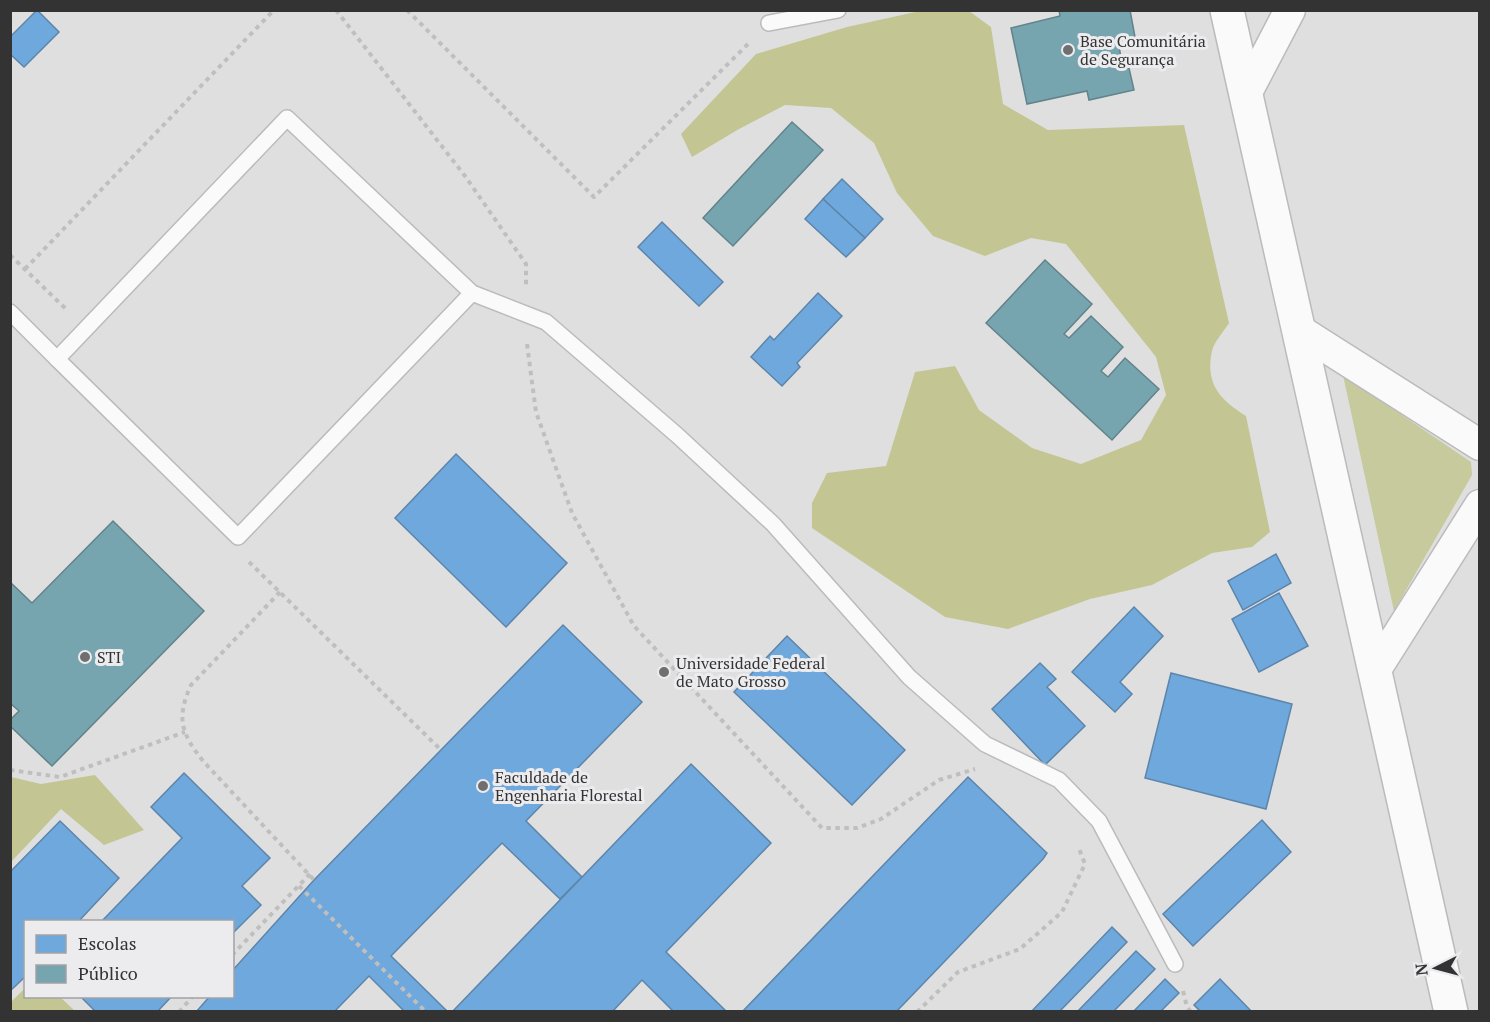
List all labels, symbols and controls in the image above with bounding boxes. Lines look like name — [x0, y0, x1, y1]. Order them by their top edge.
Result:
place label: Base Comunitária de Segurança — [1080, 30, 1206, 70]
marker: Base Comunitária de Segurança — [1061, 43, 1075, 57]
place label: STI — [97, 646, 121, 668]
marker: STI — [78, 650, 92, 664]
place label: Universidade Federal de Mato Grosso — [676, 652, 826, 692]
marker: Universidade Federal de Mato Grosso — [657, 665, 671, 679]
place label: Faculdade de Engenharia Florestal — [495, 766, 643, 806]
marker: Faculdade de Engenharia Florestal — [476, 779, 490, 793]
legend — [24, 920, 234, 998]
text: Escolas — [78, 931, 137, 955]
north arrow — [1406, 938, 1466, 998]
text: Público — [78, 961, 138, 985]
text: N — [1410, 962, 1433, 977]

